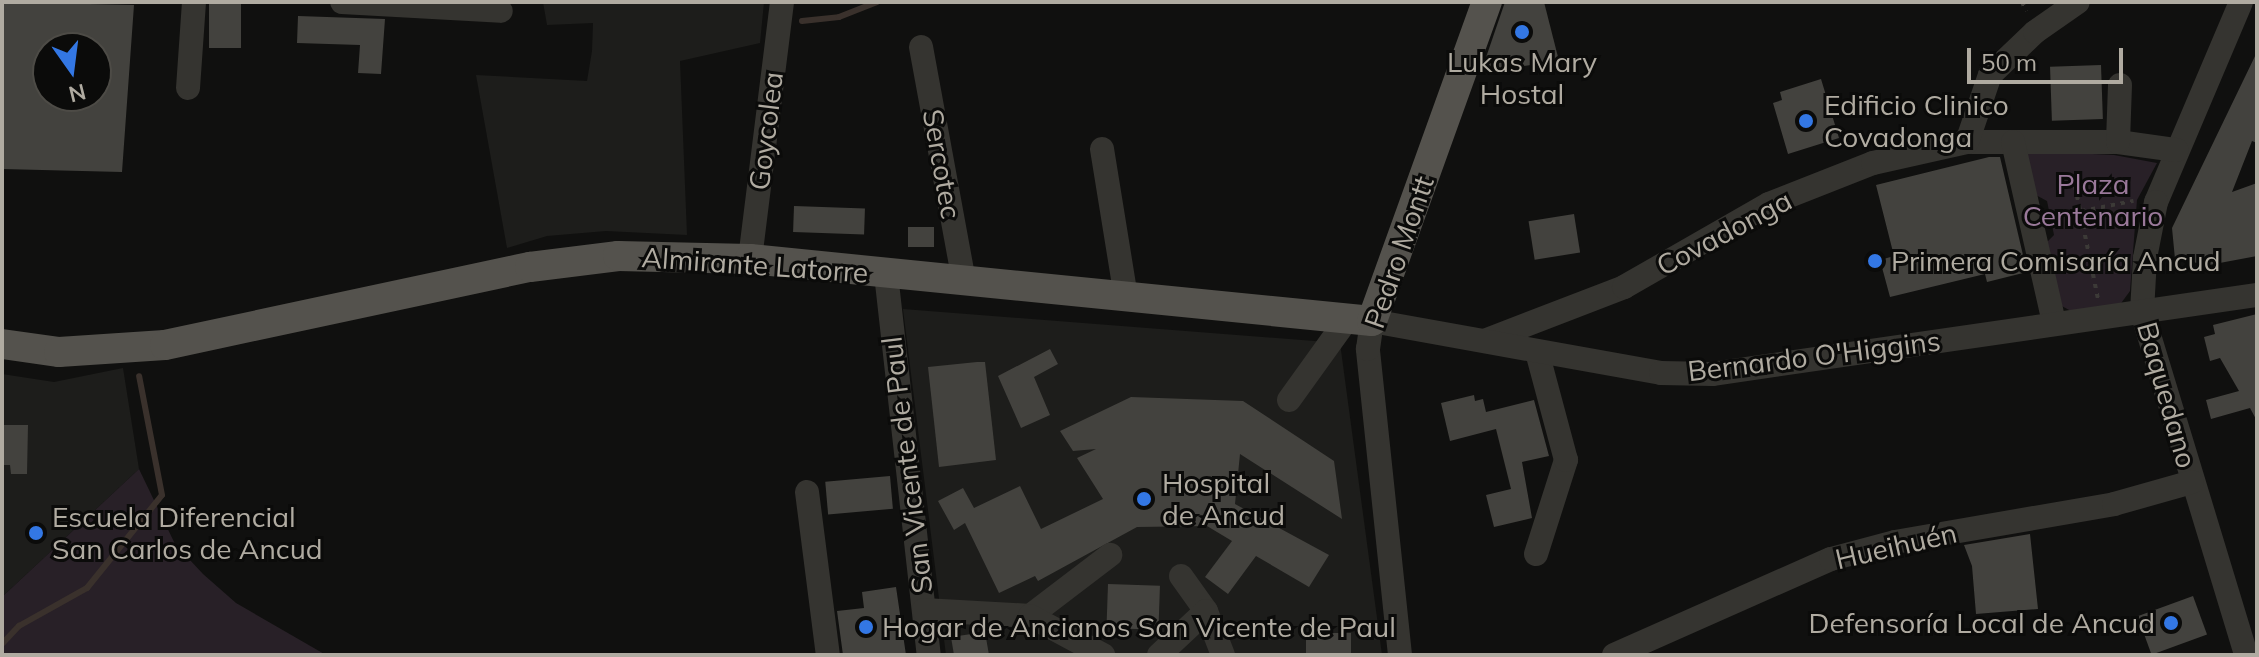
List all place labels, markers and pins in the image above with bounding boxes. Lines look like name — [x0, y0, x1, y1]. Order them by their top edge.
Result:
marker: Lukas Mary Hostal — [1513, 23, 1531, 41]
place label: Lukas Mary Hostal — [1447, 45, 1597, 111]
place label: Edificio Clinico Covadonga — [1824, 88, 2009, 154]
marker: Edificio Clinico Covadonga — [1795, 110, 1817, 132]
place label: Primera Comisaría Ancud — [1891, 244, 2221, 278]
marker: Primera Comisaría Ancud — [1866, 252, 1884, 270]
place label: Hospital de Ancud — [1162, 466, 1285, 532]
marker: Hospital de Ancud — [1133, 488, 1155, 510]
place label: Escuela Diferencial San Carlos de Ancud — [52, 500, 323, 566]
marker: Escuela Diferencial San Carlos de Ancud — [27, 524, 45, 542]
place label: Defensoría Local de Ancud — [1809, 606, 2155, 640]
place label: Hogar de Ancianos San Vicente de Paul — [882, 610, 1396, 644]
marker: Defensoría Local de Ancud — [2162, 614, 2180, 632]
marker: Hogar de Ancianos San Vicente de Paul — [857, 618, 875, 636]

